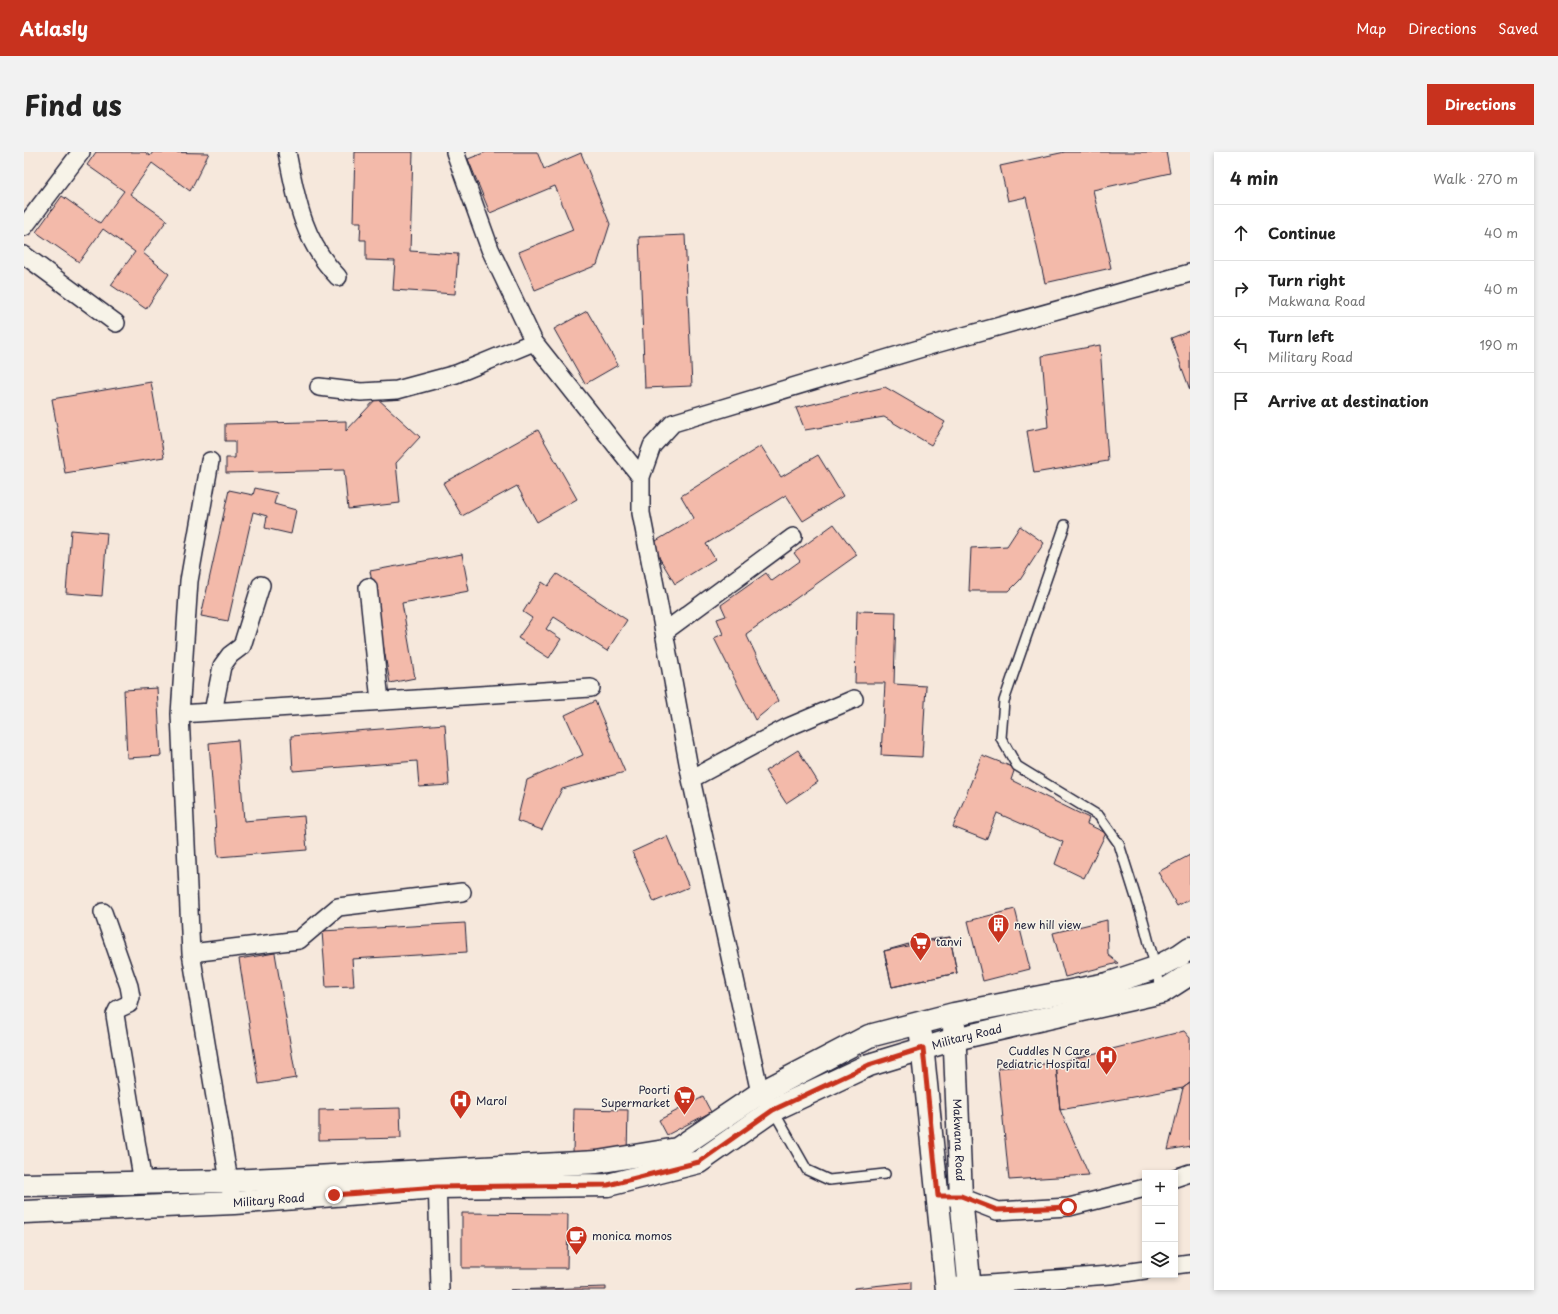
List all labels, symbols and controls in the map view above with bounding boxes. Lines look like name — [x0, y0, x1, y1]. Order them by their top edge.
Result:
text: Atlasly — [20, 14, 88, 42]
text: Map — [1356, 18, 1386, 39]
text: Directions — [1408, 18, 1476, 39]
text: Saved — [1498, 18, 1538, 39]
text: Find us — [24, 83, 122, 126]
button: Directions — [1427, 84, 1534, 125]
text: 4 min — [1230, 165, 1278, 191]
text: Walk · 270 m — [1433, 169, 1518, 188]
text: Continue — [1268, 221, 1336, 244]
icon: ahead — [1230, 222, 1252, 244]
text: 40 m — [1484, 223, 1518, 242]
text: Turn right — [1268, 268, 1345, 291]
icon: right — [1230, 278, 1252, 300]
text: 40 m — [1484, 279, 1518, 298]
text: Makwana Road — [1268, 291, 1366, 310]
text: Turn left — [1268, 324, 1334, 347]
icon: left — [1230, 334, 1252, 356]
text: 190 m — [1479, 335, 1518, 354]
text: Military Road — [1268, 347, 1353, 366]
text: Arrive at destination — [1268, 389, 1429, 412]
icon: arrive — [1230, 390, 1252, 412]
building icon: new hill view — [986, 912, 1012, 945]
place label: new hill view — [1014, 916, 1081, 933]
supermarket icon: tanvi — [908, 929, 934, 962]
place label: tanvi — [936, 933, 962, 950]
street label: Military Road — [929, 1020, 1004, 1054]
place label: Cuddles N Care Pediatric Hospital — [996, 1042, 1090, 1072]
hospital icon: Cuddles N Care Pediatric Hospital — [1093, 1044, 1119, 1077]
place label: Poorti Supermarket — [601, 1081, 671, 1111]
supermarket icon: Poorti Supermarket — [672, 1083, 698, 1116]
hospital icon: Marol — [448, 1088, 474, 1121]
place label: Marol — [476, 1092, 507, 1109]
street label: Makwana Road — [949, 1098, 969, 1182]
map controls — [1142, 1170, 1178, 1278]
button: + — [1142, 1170, 1178, 1206]
route end — [325, 1186, 343, 1204]
street label: Military Road — [232, 1188, 305, 1211]
route start — [1059, 1198, 1077, 1216]
button: − — [1142, 1206, 1178, 1242]
cafe icon: monica momos — [563, 1223, 589, 1256]
place label: monica momos — [592, 1227, 672, 1244]
button: layers — [1142, 1242, 1178, 1278]

